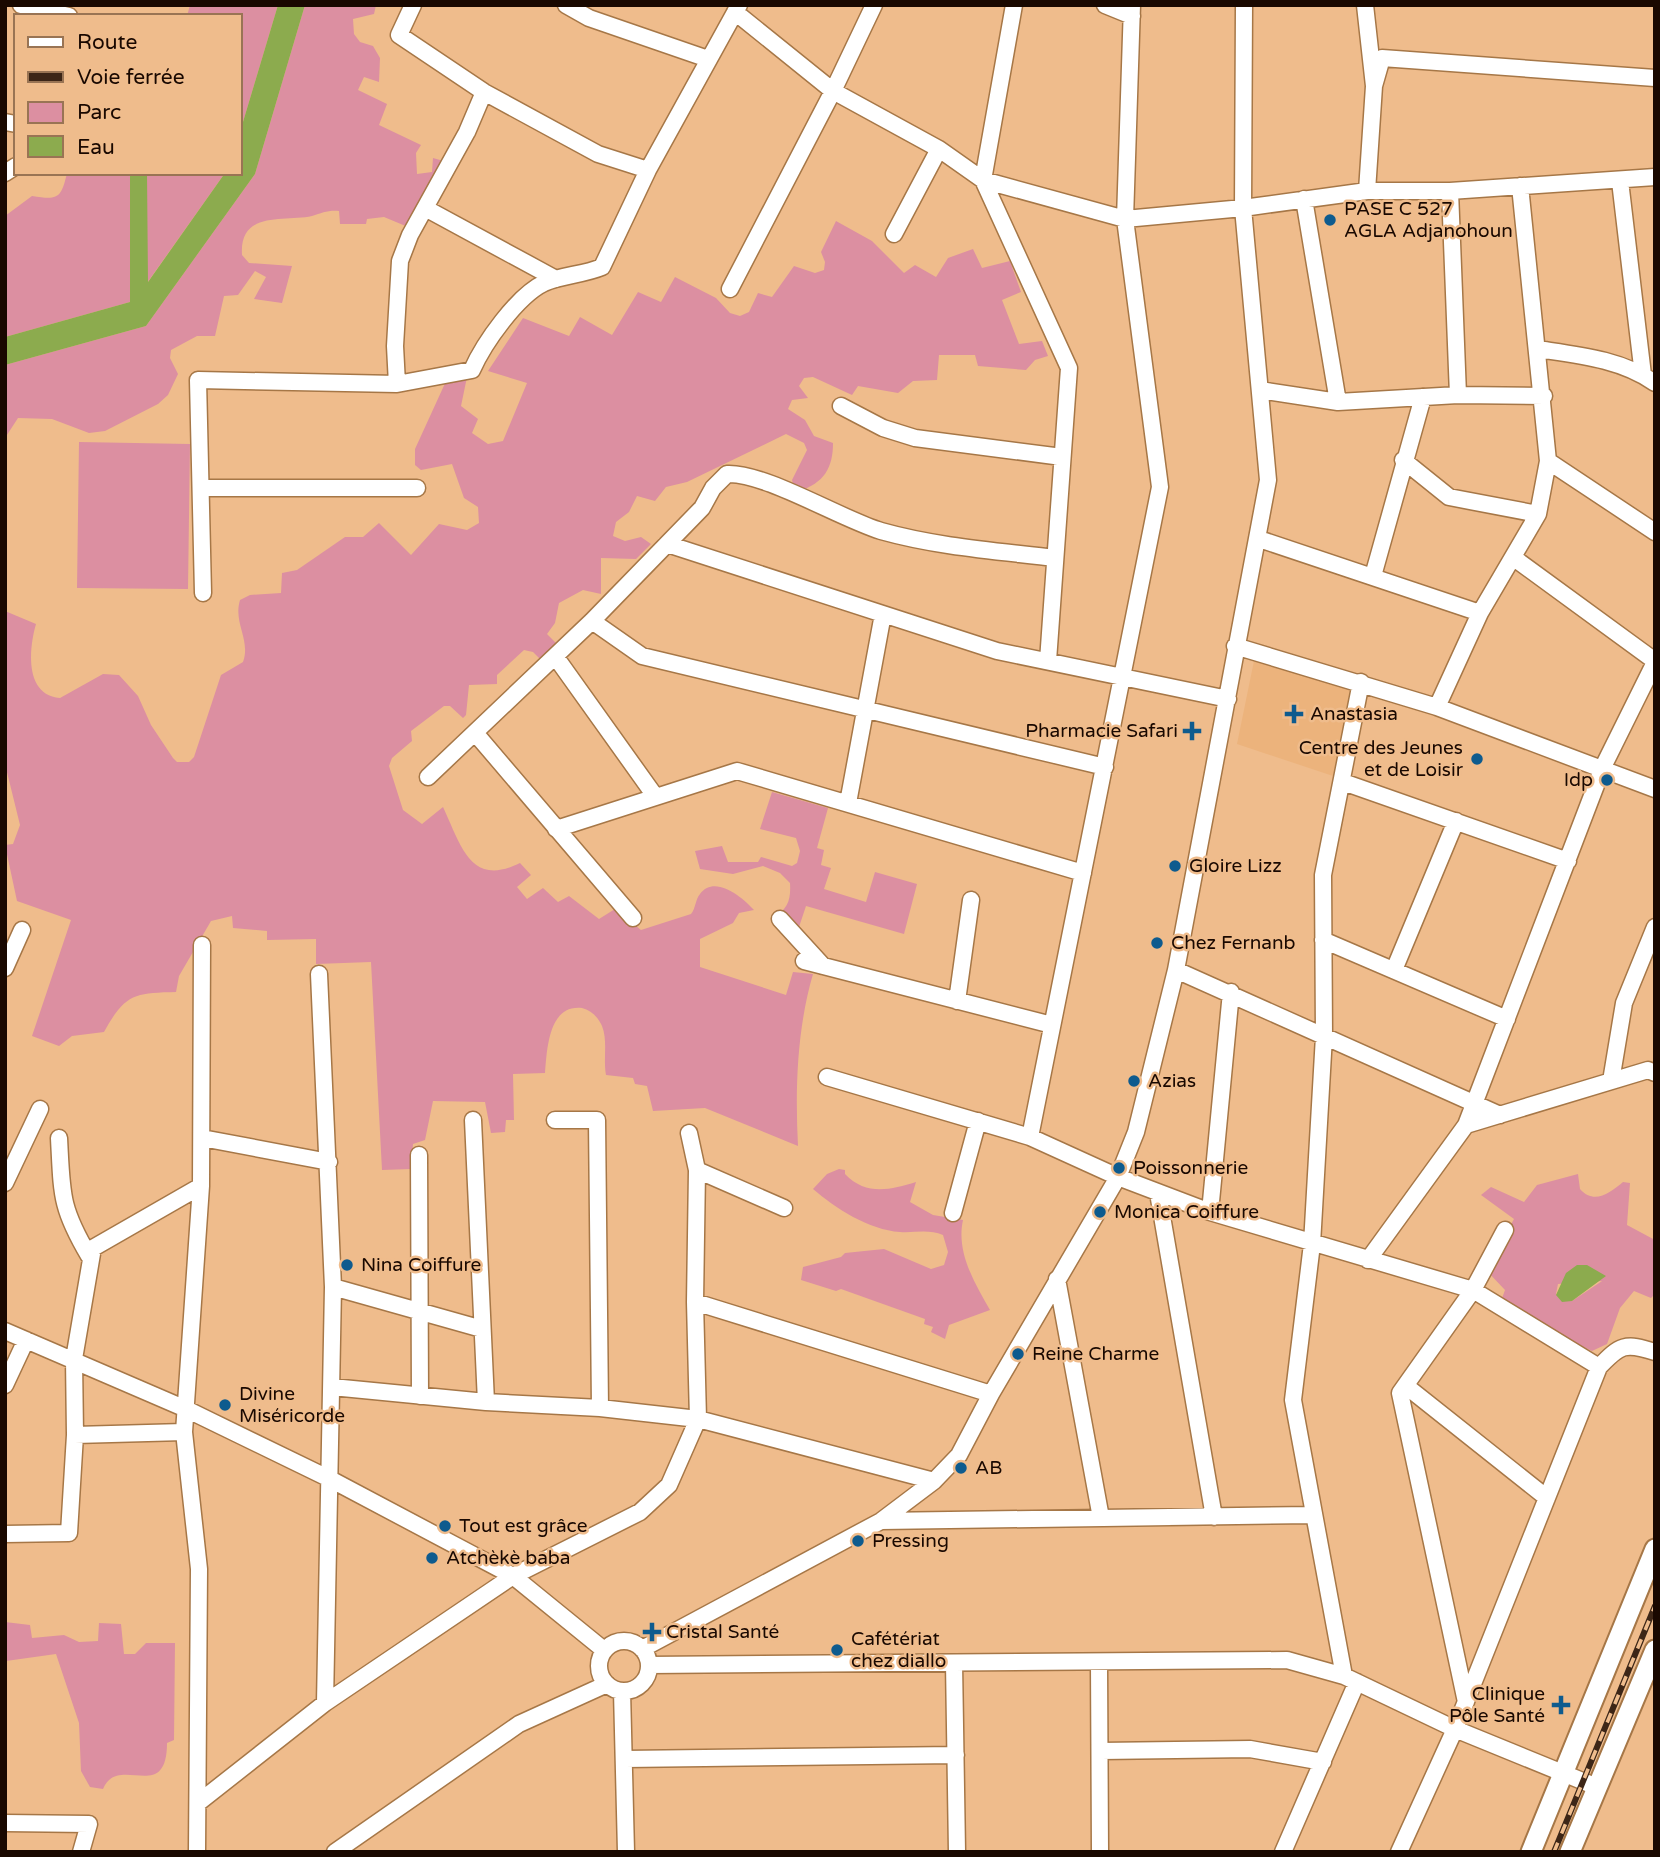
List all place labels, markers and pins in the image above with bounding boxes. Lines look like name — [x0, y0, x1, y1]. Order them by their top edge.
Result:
place label: PASE C 527 AGLA Adjanohoun — [1344, 198, 1513, 242]
marker: PASE C 527 AGLA Adjanohoun — [1322, 212, 1338, 228]
place label: Anastasia — [1310, 703, 1398, 725]
marker: Anastasia — [1284, 704, 1304, 724]
place label: Pharmacie Safari — [1025, 720, 1178, 742]
marker: Pharmacie Safari — [1184, 723, 1200, 739]
place label: Centre des Jeunes et de Loisir — [1299, 737, 1464, 781]
marker: Centre des Jeunes et de Loisir — [1469, 751, 1485, 767]
place label: Idp — [1564, 769, 1593, 791]
marker: Idp — [1599, 772, 1615, 788]
place label: Gloire Lizz — [1189, 855, 1282, 877]
marker: Gloire Lizz — [1167, 858, 1183, 874]
place label: Chez Fernanb — [1171, 932, 1296, 954]
marker: Chez Fernanb — [1149, 935, 1165, 951]
place label: Azias — [1148, 1070, 1196, 1092]
marker: Azias — [1126, 1073, 1142, 1089]
place label: Poissonnerie — [1133, 1157, 1248, 1179]
marker: Poissonnerie — [1111, 1160, 1127, 1176]
place label: Monica Coiffure — [1114, 1201, 1259, 1223]
marker: Monica Coiffure — [1092, 1204, 1108, 1220]
place label: Nina Coiffure — [361, 1254, 481, 1276]
marker: Nina Coiffure — [339, 1257, 355, 1273]
place label: Reine Charme — [1032, 1343, 1159, 1365]
marker: Reine Charme — [1010, 1346, 1026, 1362]
place label: Divine Miséricorde — [239, 1383, 345, 1427]
marker: Divine Miséricorde — [217, 1397, 233, 1413]
place label: AB — [975, 1457, 1002, 1479]
marker: AB — [953, 1460, 969, 1476]
place label: Tout est grâce — [459, 1515, 587, 1537]
marker: Tout est grâce — [437, 1518, 453, 1534]
place label: Pressing — [872, 1530, 949, 1552]
marker: Pressing — [850, 1533, 866, 1549]
place label: Atchèkè baba — [446, 1547, 571, 1569]
marker: Atchèkè baba — [424, 1550, 440, 1566]
place label: Cristal Santé — [666, 1621, 779, 1643]
marker: Cristal Santé — [644, 1624, 660, 1640]
place label: Cafétériat chez diallo — [851, 1628, 946, 1672]
marker: Cafétériat chez diallo — [829, 1642, 845, 1658]
place label: Clinique Pôle Santé — [1449, 1683, 1545, 1727]
marker: Clinique Pôle Santé — [1551, 1695, 1571, 1715]

